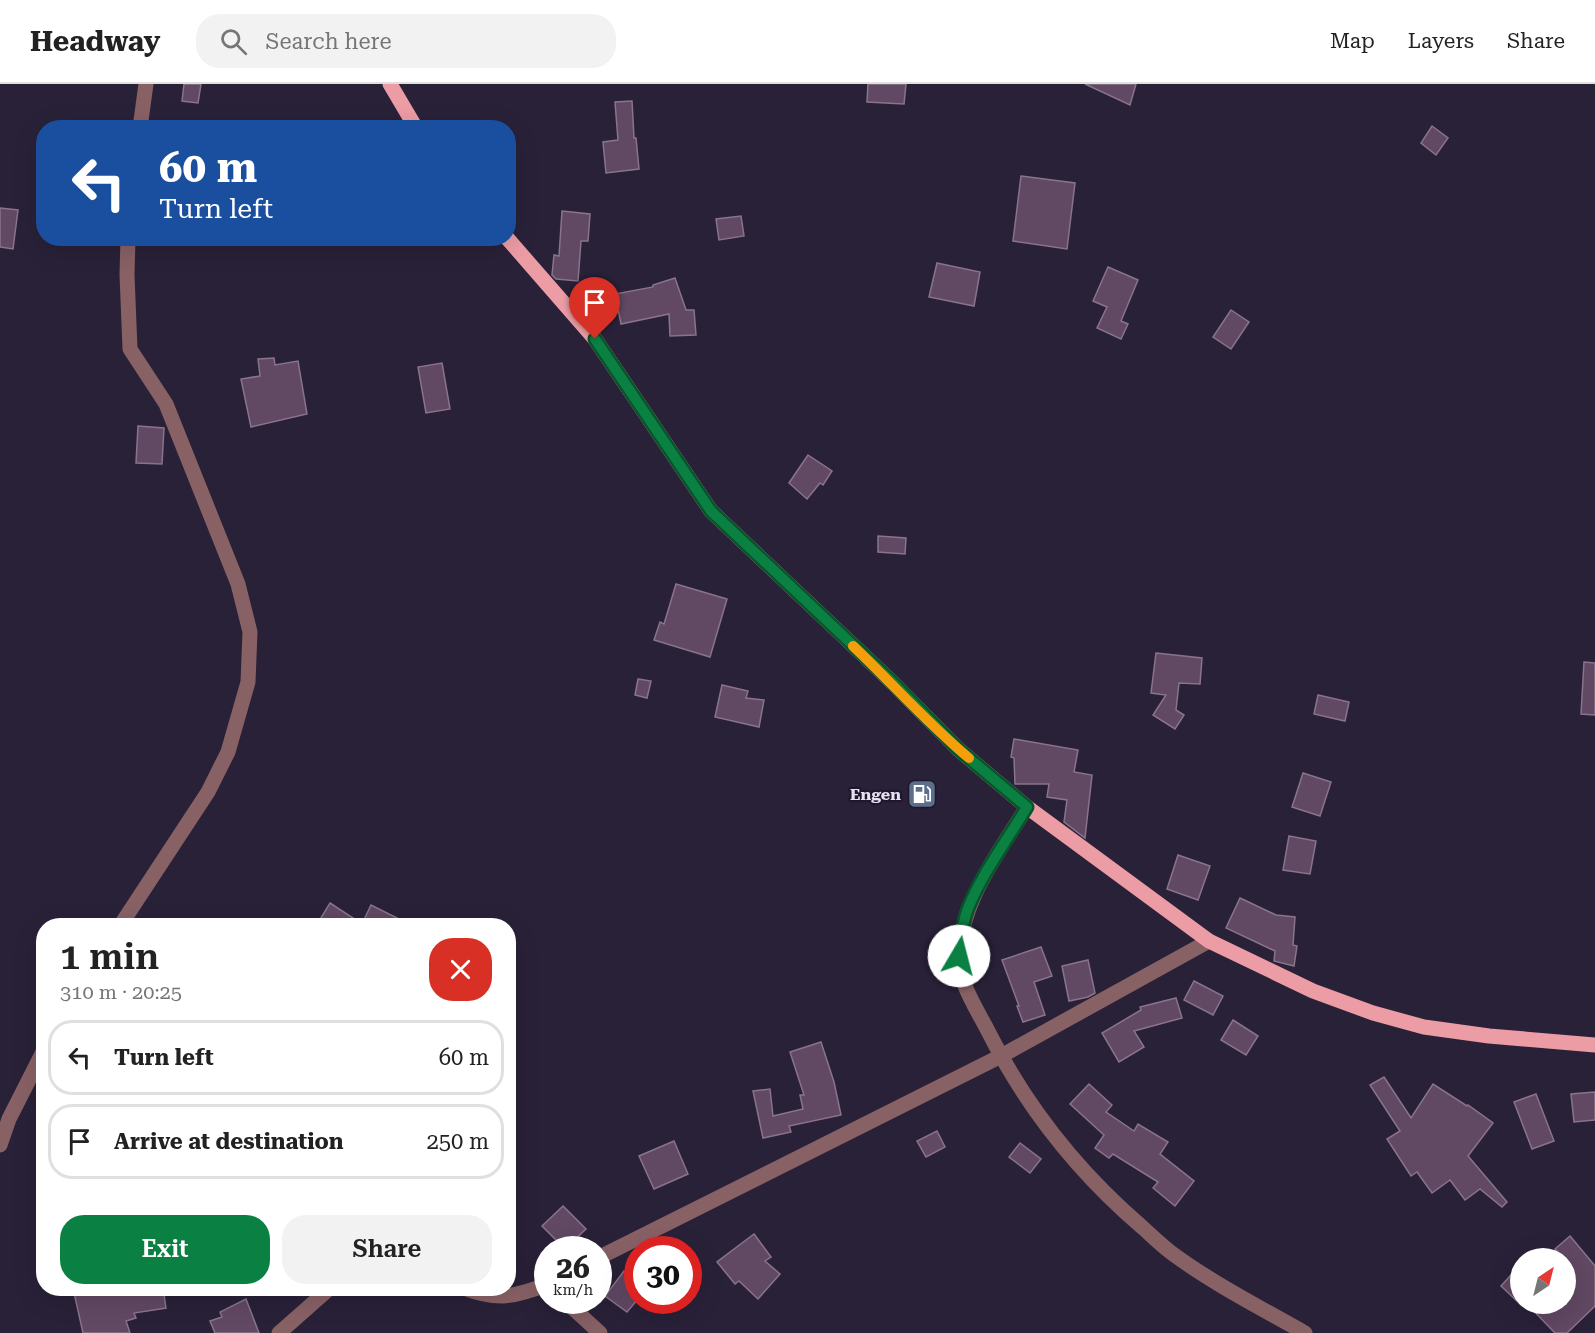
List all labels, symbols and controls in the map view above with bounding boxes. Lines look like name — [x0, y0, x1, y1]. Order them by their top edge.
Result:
search box — [196, 14, 616, 68]
text: Headway — [30, 25, 160, 58]
icon: search — [217, 25, 250, 58]
text: Search here — [265, 29, 391, 54]
text: Map — [1330, 29, 1375, 53]
text: Layers — [1408, 29, 1474, 53]
text: Share — [1507, 29, 1565, 53]
text: 60 m — [159, 143, 257, 192]
icon: left — [60, 144, 138, 222]
text: Turn left — [159, 193, 273, 225]
pin — [569, 277, 620, 339]
icon: arrive — [578, 286, 611, 319]
fuel station icon: Engen — [906, 778, 938, 810]
place label: Engen — [850, 785, 901, 804]
position arrow — [927, 924, 991, 988]
text: 1 min — [60, 936, 159, 978]
button: close — [429, 938, 492, 1001]
text: 310 m · 20:25 — [60, 980, 182, 1004]
icon: left — [63, 1041, 96, 1074]
text: Turn left — [114, 1045, 214, 1070]
text: 60 m — [439, 1045, 489, 1070]
icon: arrive — [63, 1125, 96, 1158]
text: Arrive at destination — [114, 1129, 343, 1154]
text: 250 m — [426, 1129, 489, 1154]
button: Exit — [60, 1215, 270, 1284]
button: Share — [282, 1215, 492, 1284]
speed limit sign: 30 — [624, 1236, 702, 1314]
north arrow — [1510, 1248, 1576, 1314]
map controls — [1510, 1248, 1576, 1314]
text: 26 — [556, 1250, 590, 1285]
text: km/h — [553, 1281, 593, 1299]

